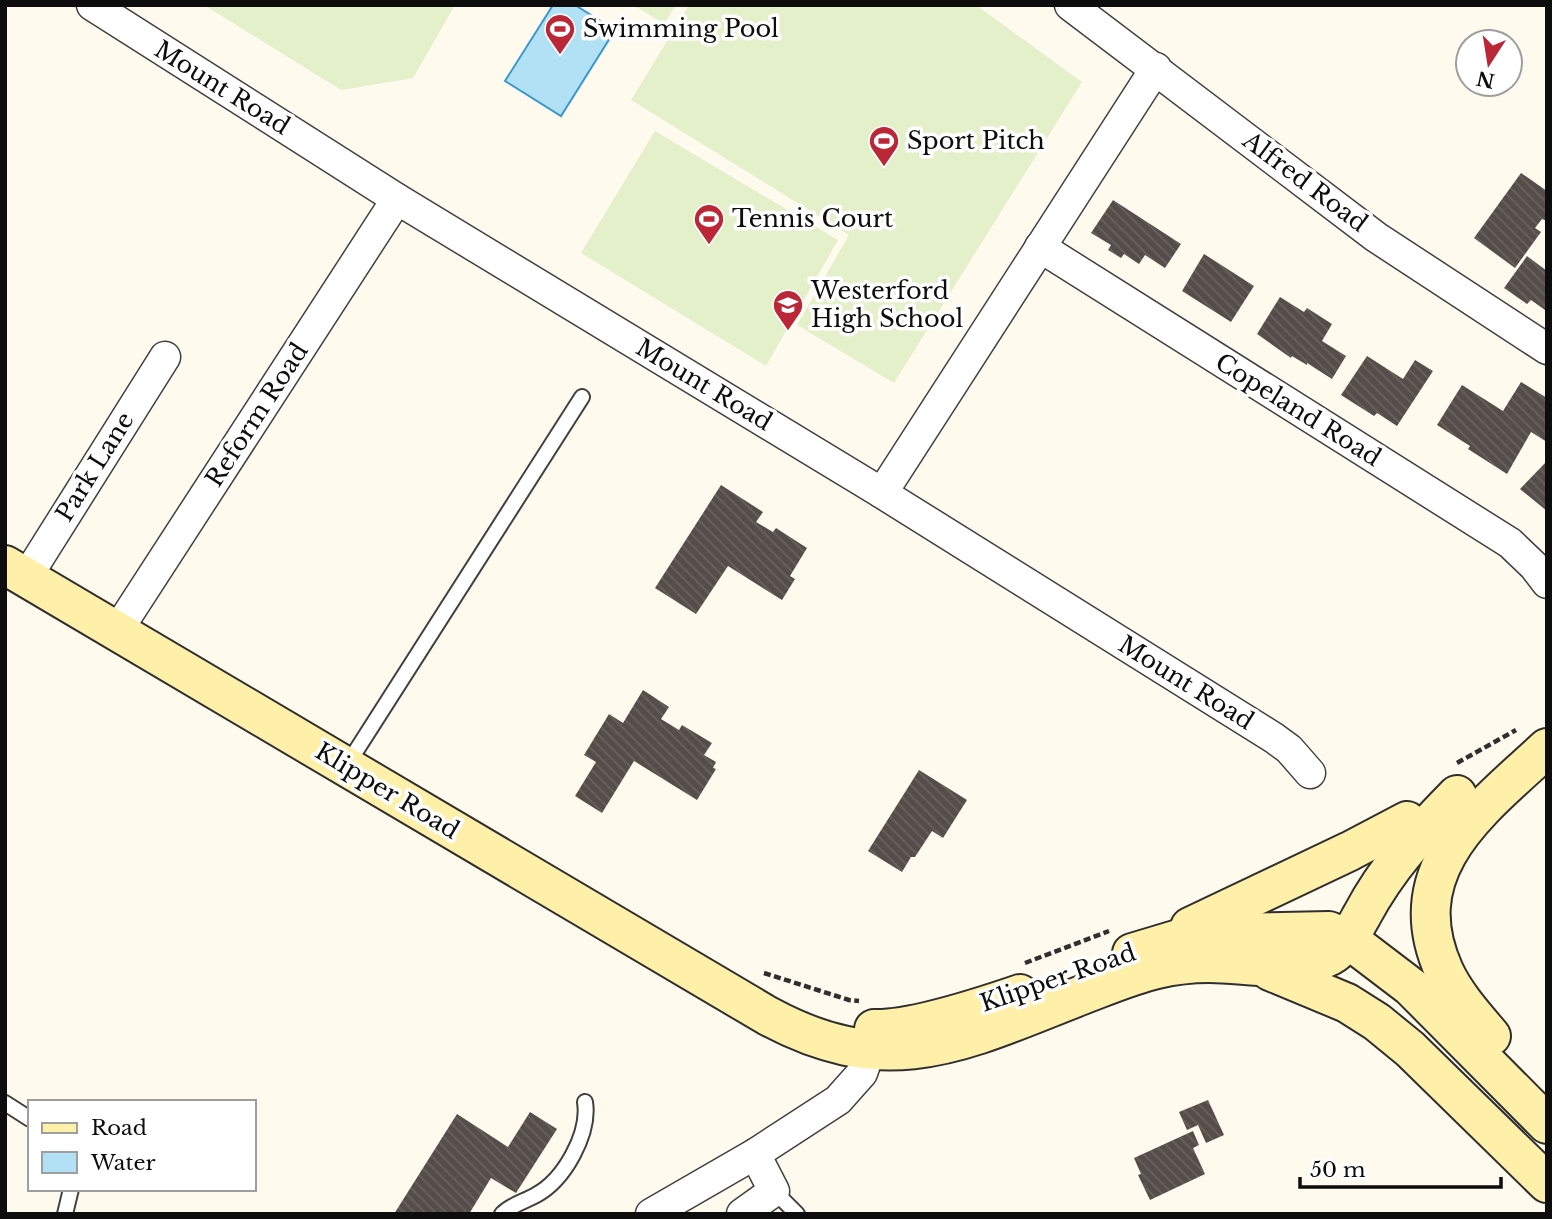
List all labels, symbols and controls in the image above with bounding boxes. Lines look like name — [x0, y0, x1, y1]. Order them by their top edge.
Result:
sports icon: Swimming Pool — [543, 12, 577, 56]
place label: Swimming Pool — [583, 14, 779, 43]
north arrow — [1454, 28, 1524, 98]
street label: Mount Road — [149, 35, 295, 141]
text: N — [1474, 66, 1497, 92]
sports icon: Sport Pitch — [867, 124, 901, 168]
street label: Alfred Road — [1237, 125, 1373, 238]
place label: Sport Pitch — [907, 126, 1045, 155]
sports icon: Tennis Court — [692, 202, 726, 246]
place label: Tennis Court — [732, 204, 893, 233]
place label: Westerford High School — [810, 276, 963, 333]
school or university icon: Westerford High School — [771, 288, 805, 332]
street label: Mount Road — [631, 333, 778, 437]
street label: Reform Road — [199, 337, 314, 492]
street label: Copeland Road — [1210, 347, 1386, 472]
street label: Park Lane — [50, 407, 140, 527]
street label: Mount Road — [1113, 630, 1259, 736]
street label: Klipper Road — [310, 736, 464, 845]
street label: Klipper Road — [976, 937, 1139, 1018]
legend — [28, 1100, 256, 1191]
text: Road — [91, 1115, 147, 1141]
scale bar — [1300, 1146, 1501, 1190]
text: Water — [90, 1150, 155, 1176]
text: 50 m — [1310, 1157, 1366, 1183]

